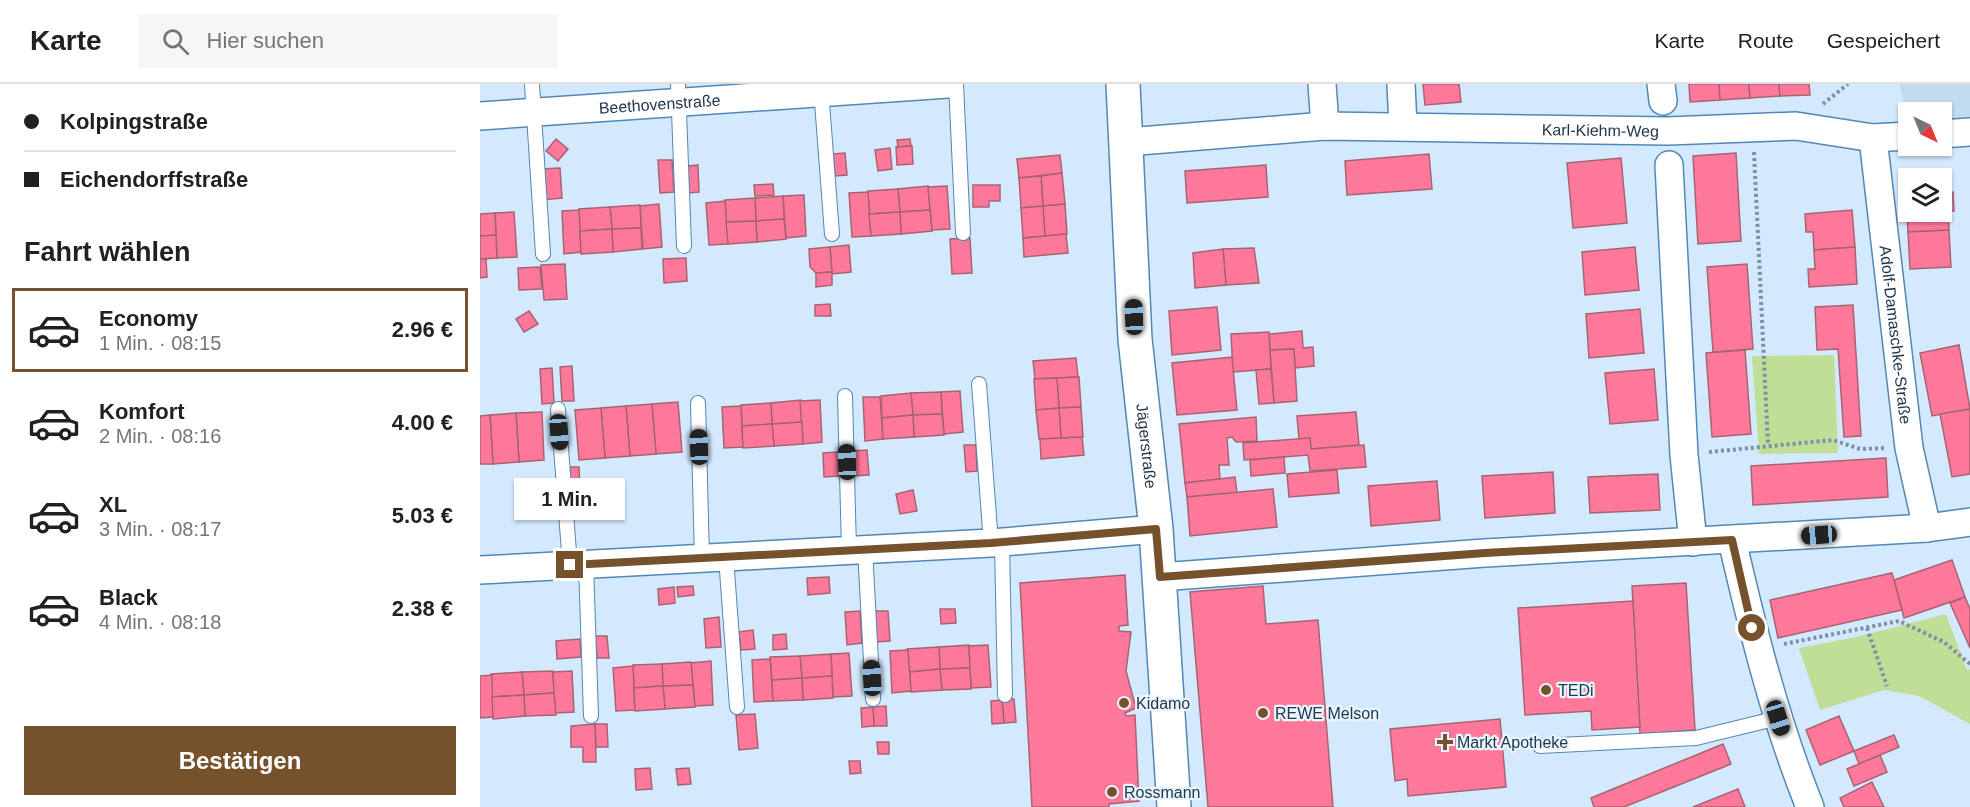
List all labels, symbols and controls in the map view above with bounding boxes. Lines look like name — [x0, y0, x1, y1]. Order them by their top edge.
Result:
search box — [138, 14, 558, 68]
text: Karte — [30, 25, 102, 56]
icon: search — [159, 25, 192, 58]
text: Hier suchen — [207, 28, 324, 53]
text: Karte — [1655, 29, 1705, 52]
text: Route — [1738, 29, 1794, 52]
text: Gespeichert — [1827, 29, 1940, 52]
street label: Beethovenstraße — [598, 91, 721, 116]
north arrow — [1898, 102, 1952, 156]
map controls — [1898, 102, 1952, 222]
text: Kolpingstraße — [60, 109, 208, 134]
street label: Karl-Kiehm-Weg — [1542, 121, 1659, 139]
text: Eichendorffstraße — [60, 167, 248, 192]
button: layers — [1898, 168, 1952, 222]
text: Fahrt wählen — [24, 237, 191, 267]
street label: Adolf-Damaschke-Straße — [1877, 244, 1915, 425]
car — [1124, 299, 1144, 335]
icon: car — [27, 303, 81, 357]
text: Economy — [99, 306, 198, 331]
text: 2.96 € — [392, 317, 453, 342]
text: 1 Min. · 08:15 — [99, 332, 221, 354]
icon: car — [27, 396, 81, 450]
text: Komfort — [99, 399, 185, 424]
street label: Jägerstraße — [1134, 403, 1160, 490]
text: 4.00 € — [392, 410, 453, 435]
car — [549, 413, 569, 451]
text: 2 Min. · 08:16 — [99, 425, 221, 447]
car — [689, 429, 709, 465]
car — [837, 444, 857, 480]
callout: 1 Min. — [514, 478, 626, 520]
text: 1 Min. — [541, 488, 598, 510]
icon: car — [27, 489, 81, 543]
text: XL — [99, 492, 127, 517]
text: 5.03 € — [392, 503, 453, 528]
text: 3 Min. · 08:17 — [99, 518, 221, 540]
car — [1800, 525, 1838, 545]
route end — [556, 551, 583, 578]
icon: car — [27, 582, 81, 636]
text: Black — [99, 585, 158, 610]
text: 2.38 € — [392, 596, 453, 621]
text: 4 Min. · 08:18 — [99, 611, 221, 633]
route start — [1738, 614, 1765, 641]
car — [862, 660, 882, 696]
place label: TEDi — [1558, 682, 1594, 699]
marker: TEDi — [1539, 683, 1553, 697]
place label: Kidamo — [1136, 695, 1190, 712]
marker: Kidamo — [1117, 696, 1131, 710]
car — [1764, 698, 1792, 738]
place label: REWE Melson — [1275, 705, 1379, 722]
marker: REWE Melson — [1256, 706, 1270, 720]
button: Bestätigen — [24, 726, 456, 795]
place label: Markt Apotheke — [1457, 734, 1568, 751]
marker: Markt Apotheke — [1438, 735, 1452, 749]
place label: Rossmann — [1124, 784, 1200, 801]
marker: Rossmann — [1105, 785, 1119, 799]

